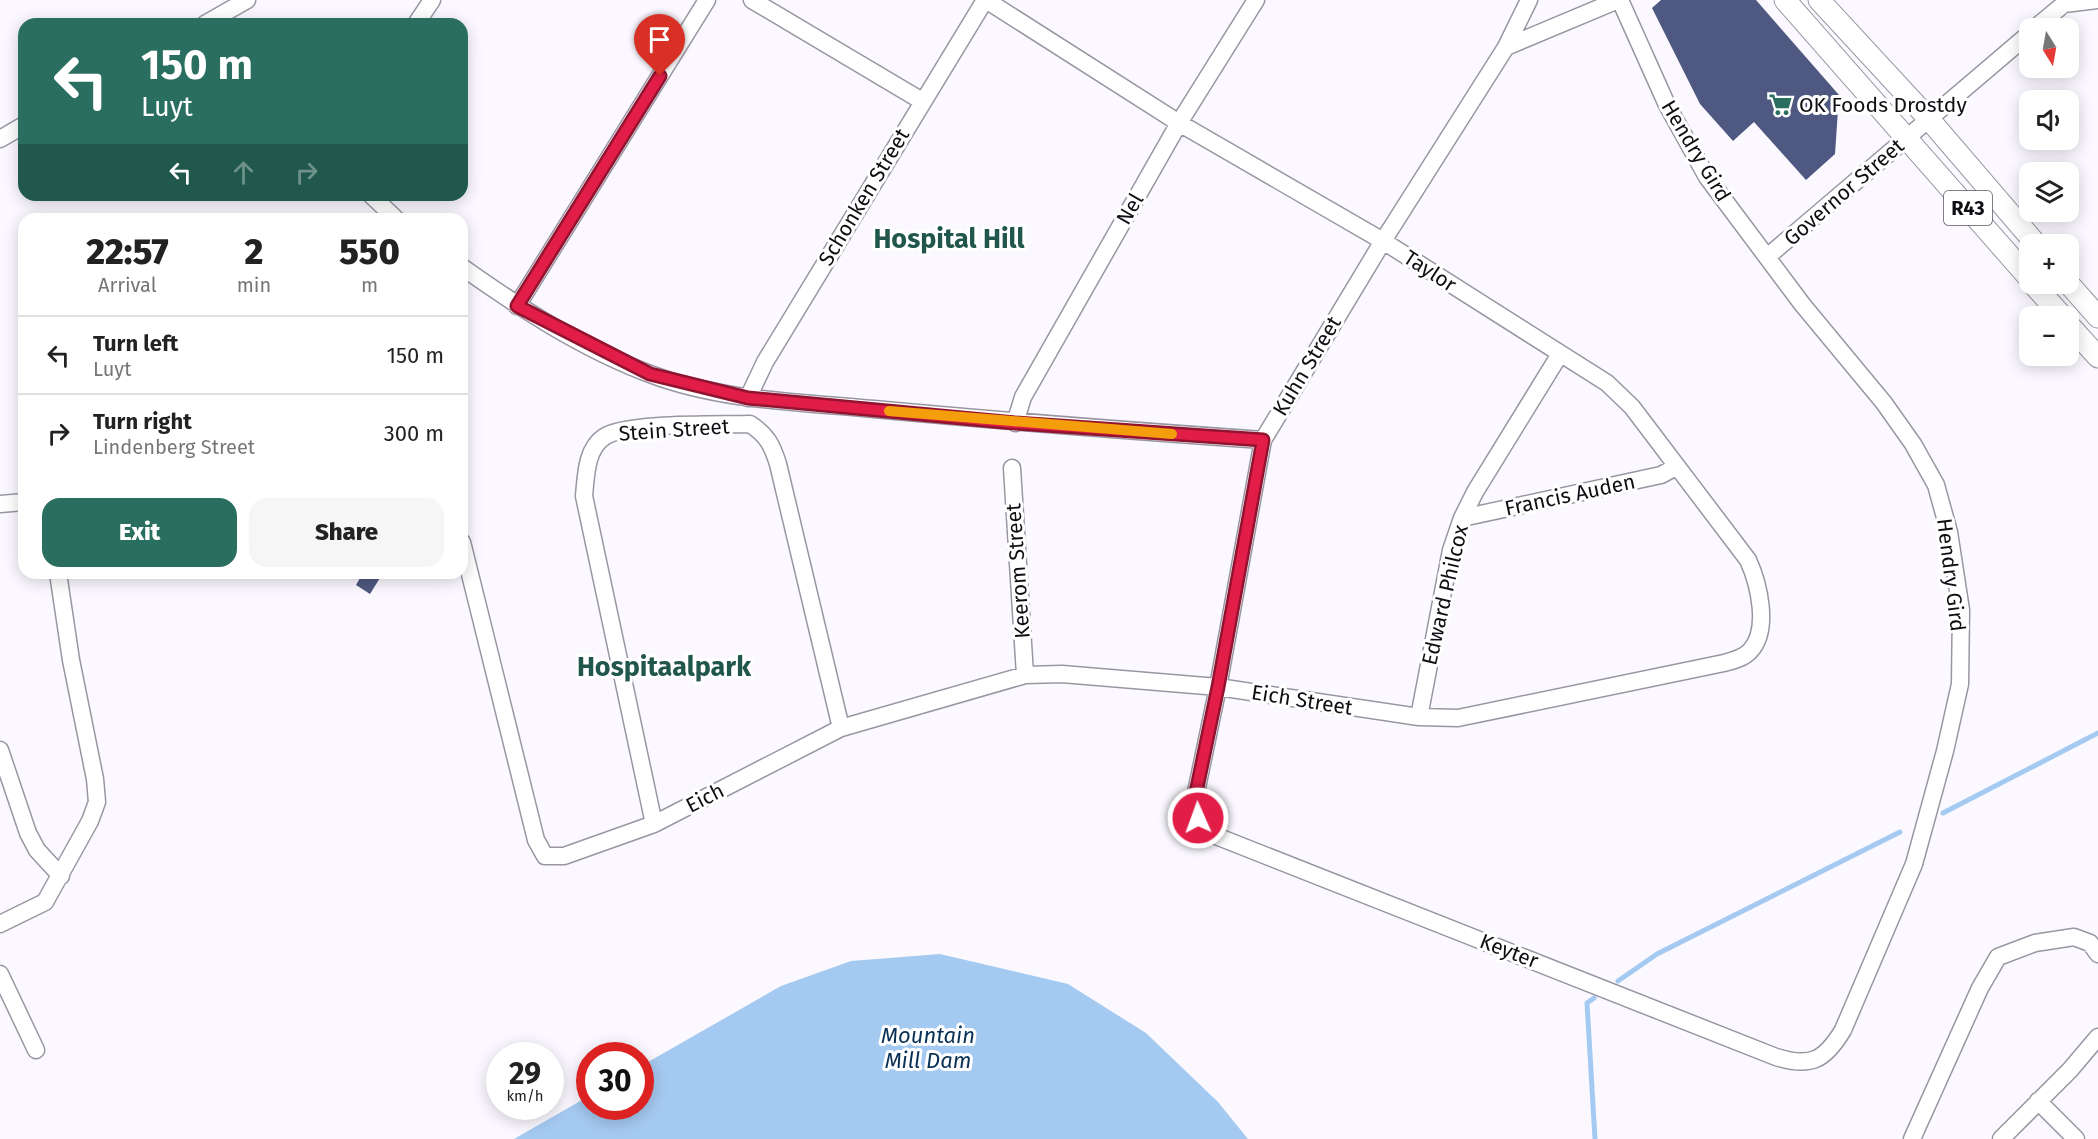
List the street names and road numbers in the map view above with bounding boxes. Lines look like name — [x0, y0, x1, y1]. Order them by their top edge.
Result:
street label: Hendry Gird — [1656, 96, 1736, 206]
street label: Schonken Street — [813, 123, 915, 270]
street label: Governor Street — [1779, 133, 1910, 251]
street label: Nel — [1111, 189, 1149, 229]
road number: R43 — [1944, 191, 1992, 225]
street label: Taylor — [1399, 244, 1461, 298]
street label: Kuhn Street — [1267, 311, 1347, 421]
street label: Stein Street — [618, 413, 731, 447]
street label: Francis Auden — [1502, 469, 1638, 521]
street label: Keerom Street — [1000, 502, 1036, 639]
street label: Hendry Gird — [1931, 517, 1971, 633]
street label: Edward Philcox — [1416, 522, 1474, 668]
street label: Eich Street — [1250, 679, 1355, 721]
street label: Eich — [681, 777, 729, 819]
street label: Keyter — [1476, 928, 1542, 974]

